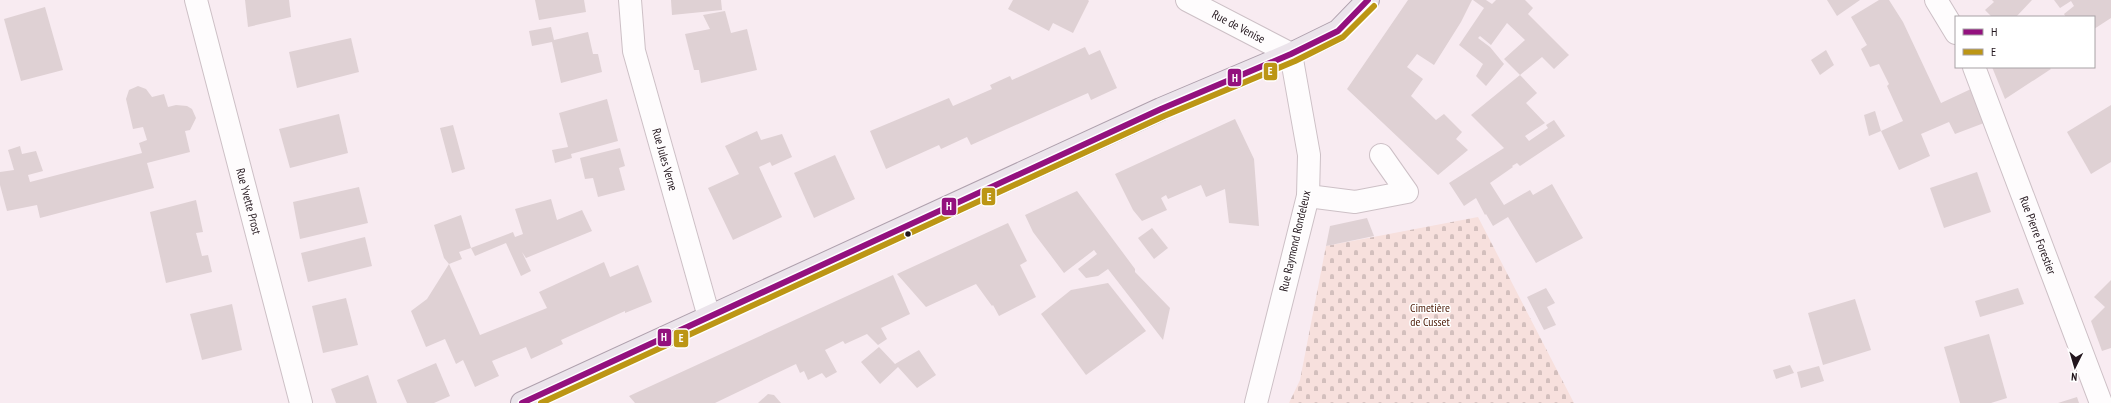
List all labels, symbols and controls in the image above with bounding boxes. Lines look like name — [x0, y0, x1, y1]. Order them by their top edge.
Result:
street label: Rue de Venise — [1210, 6, 1268, 46]
legend — [1955, 16, 2095, 68]
text: H — [1991, 24, 1997, 39]
text: E — [1991, 44, 1996, 59]
line badge: E — [1263, 62, 1278, 81]
text: E — [1268, 64, 1273, 78]
line badge: H — [1227, 68, 1242, 87]
text: H — [1232, 71, 1238, 85]
street label: Rue Jules Verne — [649, 127, 681, 192]
street label: Rue Yvette Prost — [233, 166, 265, 237]
line badge: E — [981, 187, 996, 206]
street label: Rue Raymond Rondeleux — [1276, 189, 1313, 293]
text: E — [987, 190, 992, 204]
street label: Rue Pierre Forestier — [2017, 194, 2060, 277]
line badge: H — [941, 197, 957, 216]
text: H — [946, 199, 952, 213]
unlabelled marker — [903, 229, 913, 239]
park label: Cimetière de Cusset — [1410, 300, 1450, 329]
line badge: H — [657, 328, 672, 347]
line badge: E — [673, 329, 689, 348]
text: H — [661, 330, 667, 344]
text: E — [679, 331, 684, 345]
north arrow — [2055, 347, 2095, 387]
text: N — [2071, 370, 2078, 384]

